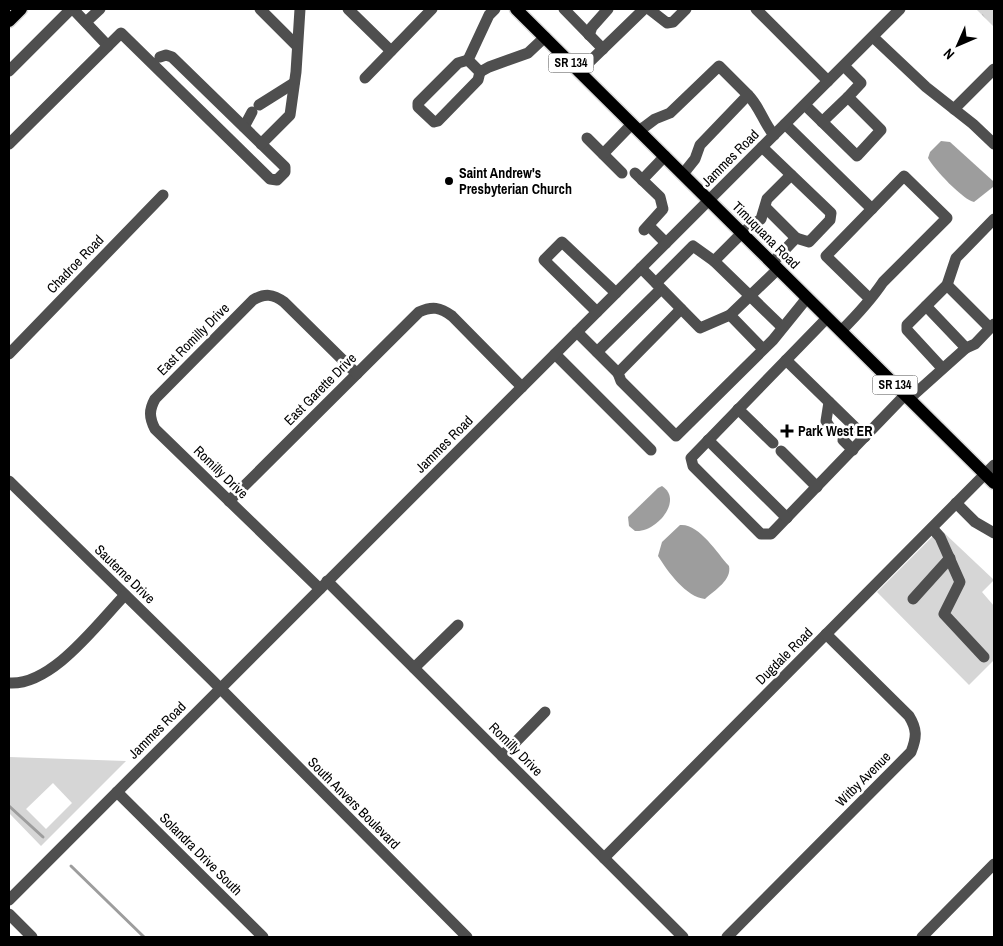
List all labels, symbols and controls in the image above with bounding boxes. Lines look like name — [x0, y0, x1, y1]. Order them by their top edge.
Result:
north arrow — [933, 20, 983, 70]
text: N — [940, 45, 958, 63]
road number: SR 134 — [548, 54, 594, 72]
street label: Jammes Road — [697, 125, 763, 191]
place label: Saint Andrew's Presbyterian Church — [459, 164, 572, 198]
marker: Saint Andrew's Presbyterian Church — [443, 175, 455, 187]
street label: Timuquana Road — [728, 197, 804, 273]
street label: Chadroe Road — [43, 231, 107, 297]
street label: East Romilly Drive — [153, 299, 233, 379]
street label: East Garette Drive — [280, 349, 360, 429]
road number: SR 134 — [872, 376, 918, 394]
street label: Jammes Road — [411, 411, 477, 477]
place label: Park West ER — [798, 422, 873, 440]
marker: Park West ER — [780, 424, 794, 438]
street label: Romilly Drive — [190, 442, 252, 502]
street label: Sauterne Drive — [91, 541, 159, 607]
street label: Dugdale Road — [752, 624, 816, 688]
street label: Jammes Road — [124, 697, 190, 763]
street label: Romilly Drive — [485, 718, 547, 780]
street label: Witby Avenue — [832, 748, 894, 810]
street label: South Anvers Boulevard — [304, 753, 404, 853]
street label: Solandra Drive South — [156, 809, 246, 899]

